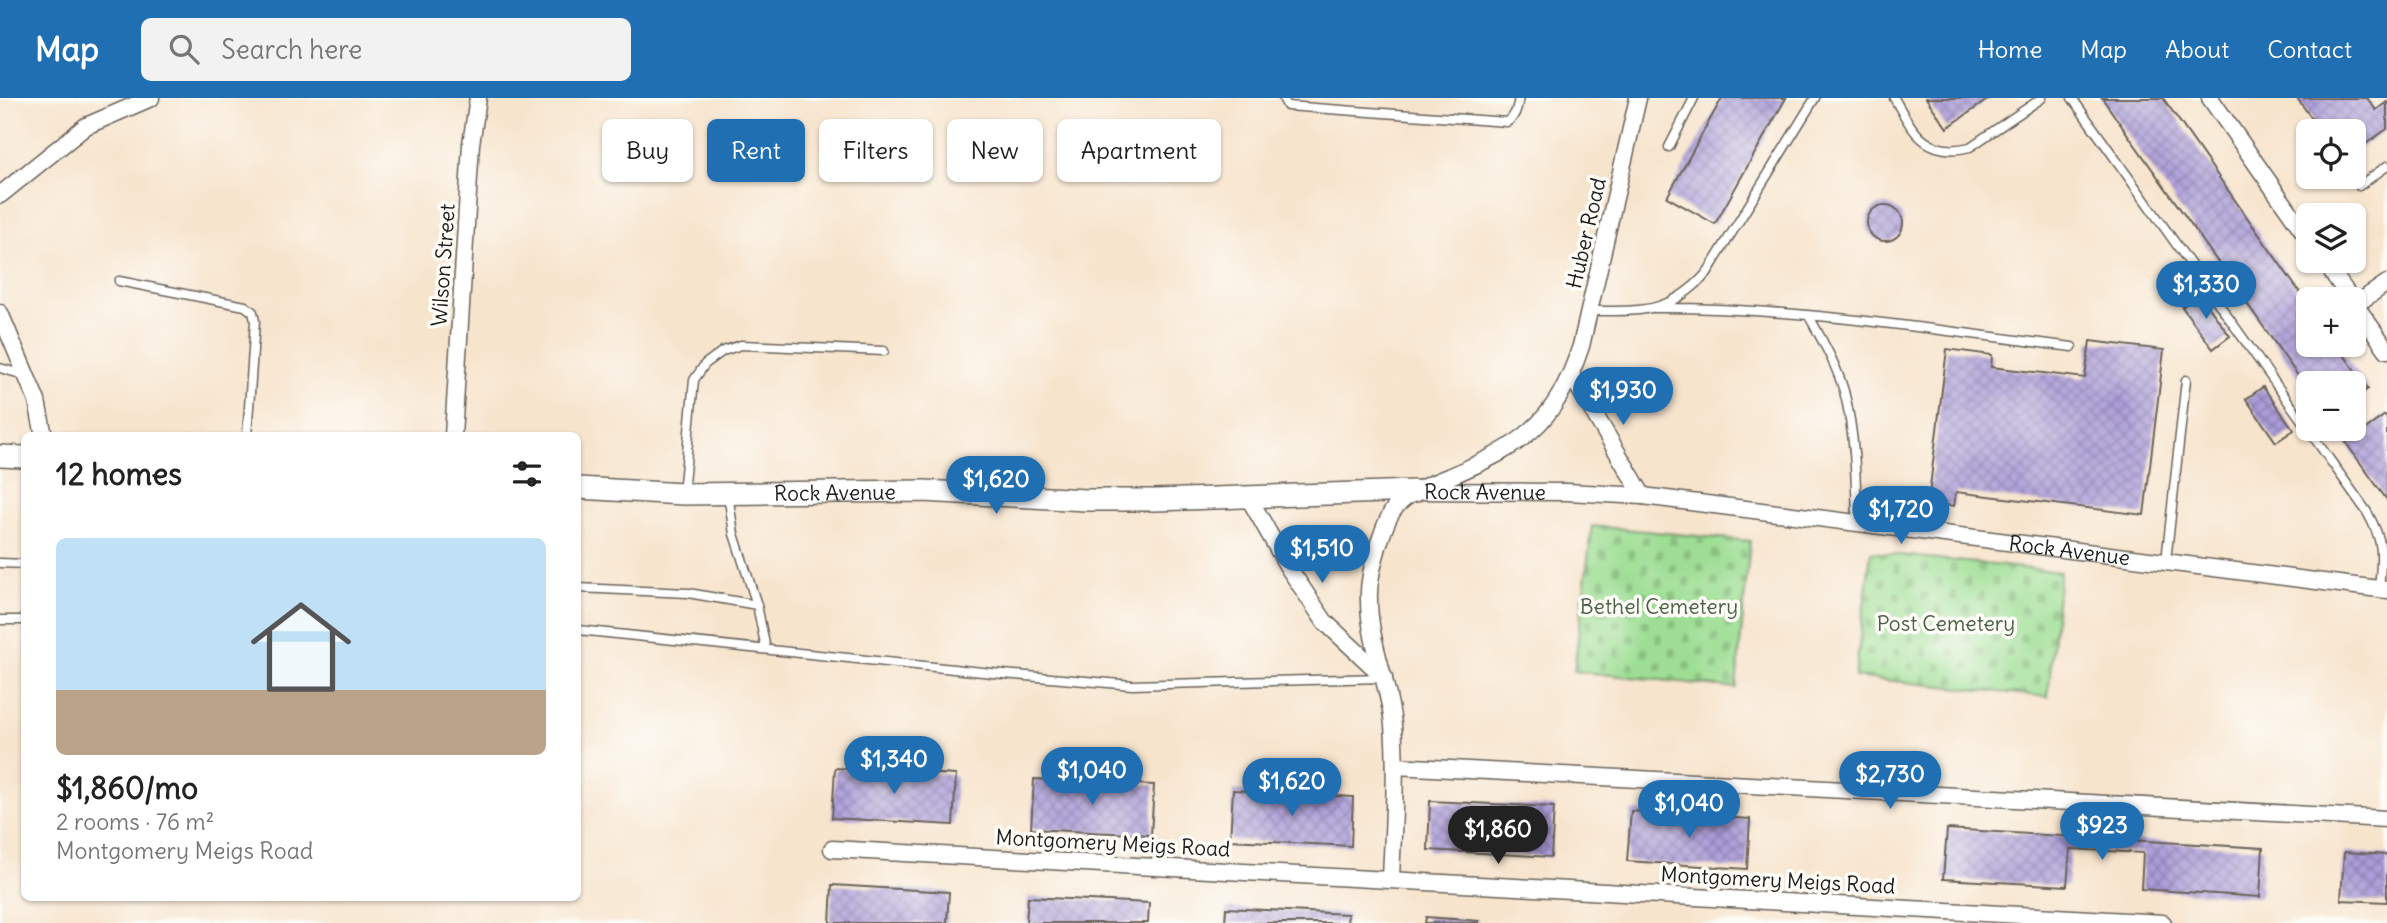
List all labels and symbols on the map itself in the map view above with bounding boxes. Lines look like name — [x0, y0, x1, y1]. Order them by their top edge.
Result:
street label: Huber Road — [1560, 175, 1612, 291]
street label: Wilson Street — [425, 203, 461, 327]
pin: $1,330 — [2149, 262, 2263, 321]
pin: $1,930 — [1566, 368, 1680, 427]
pin: $1,620 — [939, 456, 1053, 516]
street label: Rock Avenue — [774, 478, 896, 506]
street label: Rock Avenue — [1424, 478, 1546, 505]
pin: $1,720 — [1844, 486, 1958, 546]
pin: $1,510 — [1265, 526, 1379, 585]
street label: Rock Avenue — [2007, 529, 2132, 571]
park label: Bethel Cemetery — [1580, 593, 1738, 620]
park label: Post Cemetery — [1877, 610, 2015, 637]
pin: $1,340 — [837, 736, 951, 796]
pin: $1,040 — [1035, 748, 1149, 807]
pin: $2,730 — [1833, 752, 1947, 811]
pin: $1,620 — [1235, 758, 1349, 818]
pin: $1,040 — [1632, 780, 1746, 840]
pin: $923 — [2061, 802, 2143, 862]
pin: $1,860 — [1441, 806, 1555, 866]
street label: Montgomery Meigs Road — [995, 823, 1231, 863]
street label: Montgomery Meigs Road — [1660, 860, 1896, 900]

